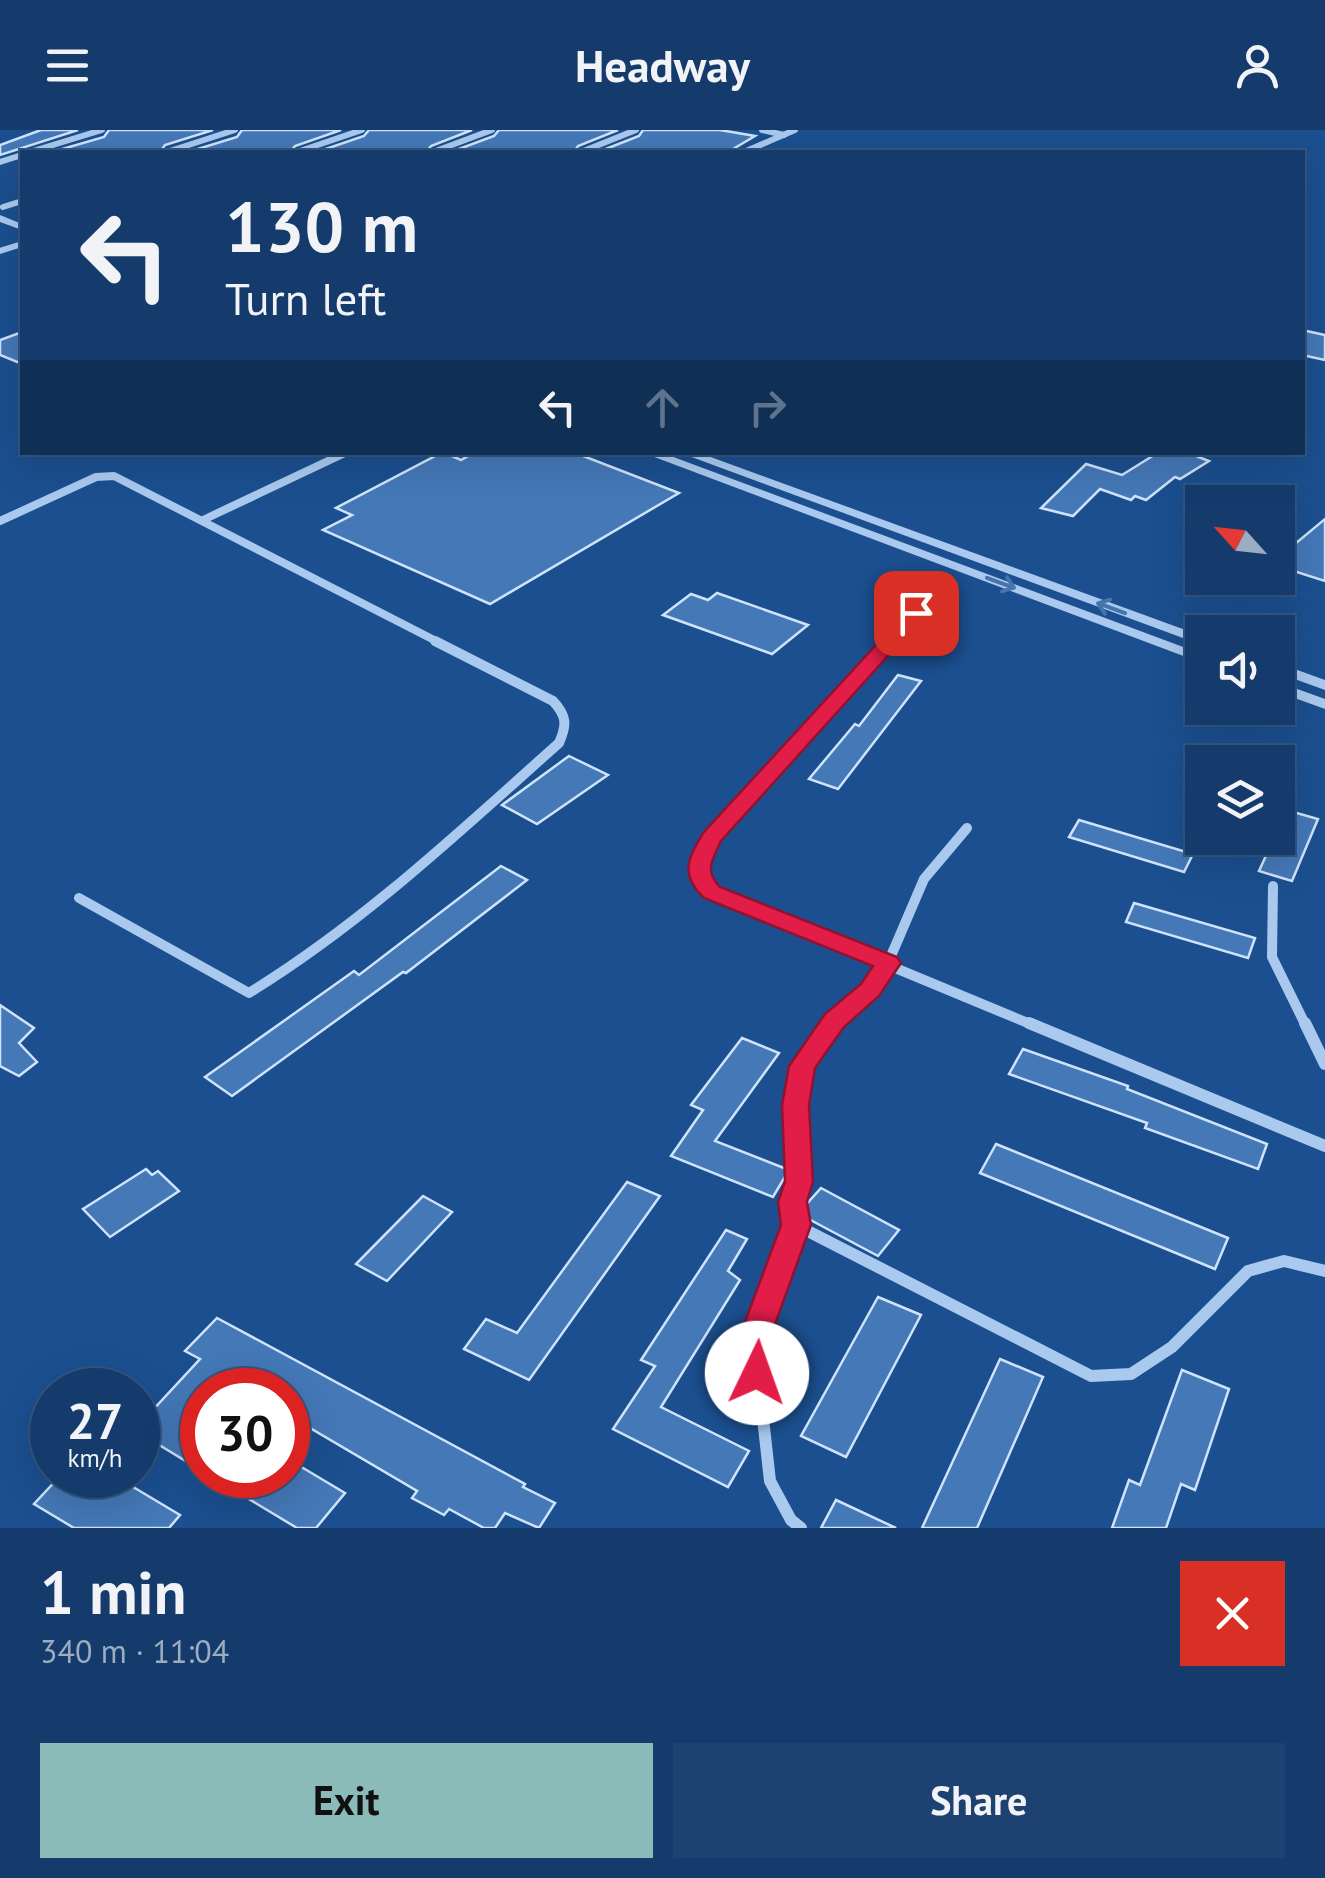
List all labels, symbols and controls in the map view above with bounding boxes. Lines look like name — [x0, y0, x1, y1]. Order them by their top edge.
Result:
text: Headway — [575, 36, 750, 94]
icon: menu — [40, 38, 95, 93]
icon: person — [1230, 38, 1285, 93]
text: 130 m — [225, 181, 418, 271]
icon: left — [60, 190, 190, 320]
text: Turn left — [225, 269, 386, 327]
icon: left — [530, 380, 585, 435]
icon: ahead — [635, 380, 690, 435]
icon: right — [740, 380, 795, 435]
north arrow — [1185, 485, 1295, 595]
map controls — [1185, 485, 1295, 855]
pin — [874, 571, 959, 656]
one-way arrow — [984, 575, 1015, 593]
icon: arrive — [889, 586, 944, 641]
one-way arrow — [1096, 598, 1127, 616]
button: sound — [1185, 615, 1295, 725]
button: layers — [1185, 745, 1295, 855]
position arrow — [705, 1321, 809, 1425]
speed limit sign: 30 — [180, 1368, 310, 1498]
text: 27 — [67, 1388, 123, 1453]
text: km/h — [68, 1442, 122, 1474]
text: 1 min — [40, 1553, 186, 1631]
button: close — [1180, 1561, 1285, 1666]
text: 340 m · 11:04 — [40, 1630, 229, 1672]
button: Exit — [40, 1743, 653, 1858]
button: Share — [673, 1743, 1285, 1858]

